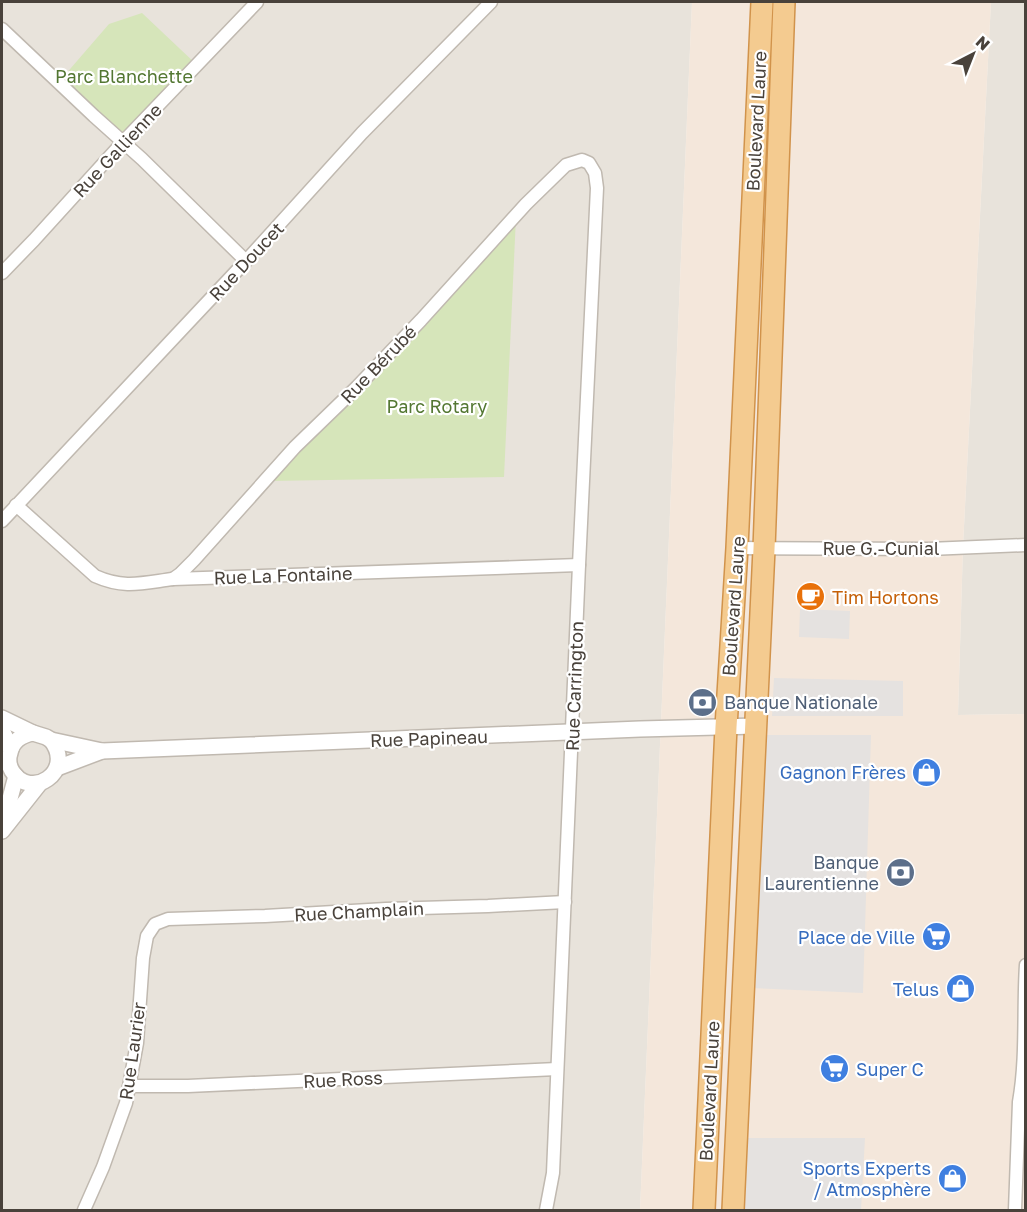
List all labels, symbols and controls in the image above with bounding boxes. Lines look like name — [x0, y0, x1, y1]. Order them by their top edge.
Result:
north arrow — [943, 24, 1003, 84]
text: N — [972, 31, 994, 54]
street label: Boulevard Laure — [741, 50, 771, 192]
park label: Parc Blanchette — [55, 65, 193, 87]
street label: Rue Gallienne — [68, 99, 166, 201]
street label: Rue Doucet — [204, 217, 288, 305]
street label: Rue Bérubé — [335, 321, 421, 407]
park label: Parc Rotary — [387, 395, 487, 417]
street label: Boulevard Laure — [717, 535, 749, 677]
street label: Rue G.-Cunial — [822, 537, 940, 559]
street label: Rue La Fontaine — [213, 562, 353, 588]
cafe icon: Tim Hortons — [795, 581, 827, 613]
place label: Tim Hortons — [832, 586, 939, 608]
street label: Rue Carrington — [561, 621, 587, 751]
bank icon: Banque Nationale — [687, 686, 719, 718]
place label: Banque Nationale — [724, 691, 878, 713]
street label: Rue Papineau — [370, 725, 488, 751]
shop icon: Gagnon Frères — [911, 756, 943, 788]
place label: Gagnon Frères — [780, 761, 906, 783]
place label: Banque Laurentienne — [764, 851, 879, 894]
bank icon: Banque Laurentienne — [884, 856, 916, 888]
street label: Rue Champlain — [294, 897, 424, 925]
supermarket icon: Place de Ville — [920, 921, 952, 953]
place label: Place de Ville — [798, 926, 915, 948]
shop icon: Telus — [944, 973, 976, 1005]
place label: Telus — [893, 978, 939, 1000]
street label: Rue Laurier — [114, 1001, 150, 1101]
street label: Boulevard Laure — [694, 1020, 724, 1162]
supermarket icon: Super C — [819, 1053, 851, 1085]
place label: Super C — [856, 1058, 924, 1080]
street label: Rue Ross — [303, 1066, 383, 1092]
place label: Sports Experts / Atmosphère — [802, 1157, 931, 1200]
shop icon: Sports Experts / Atmosphère — [936, 1162, 968, 1194]

